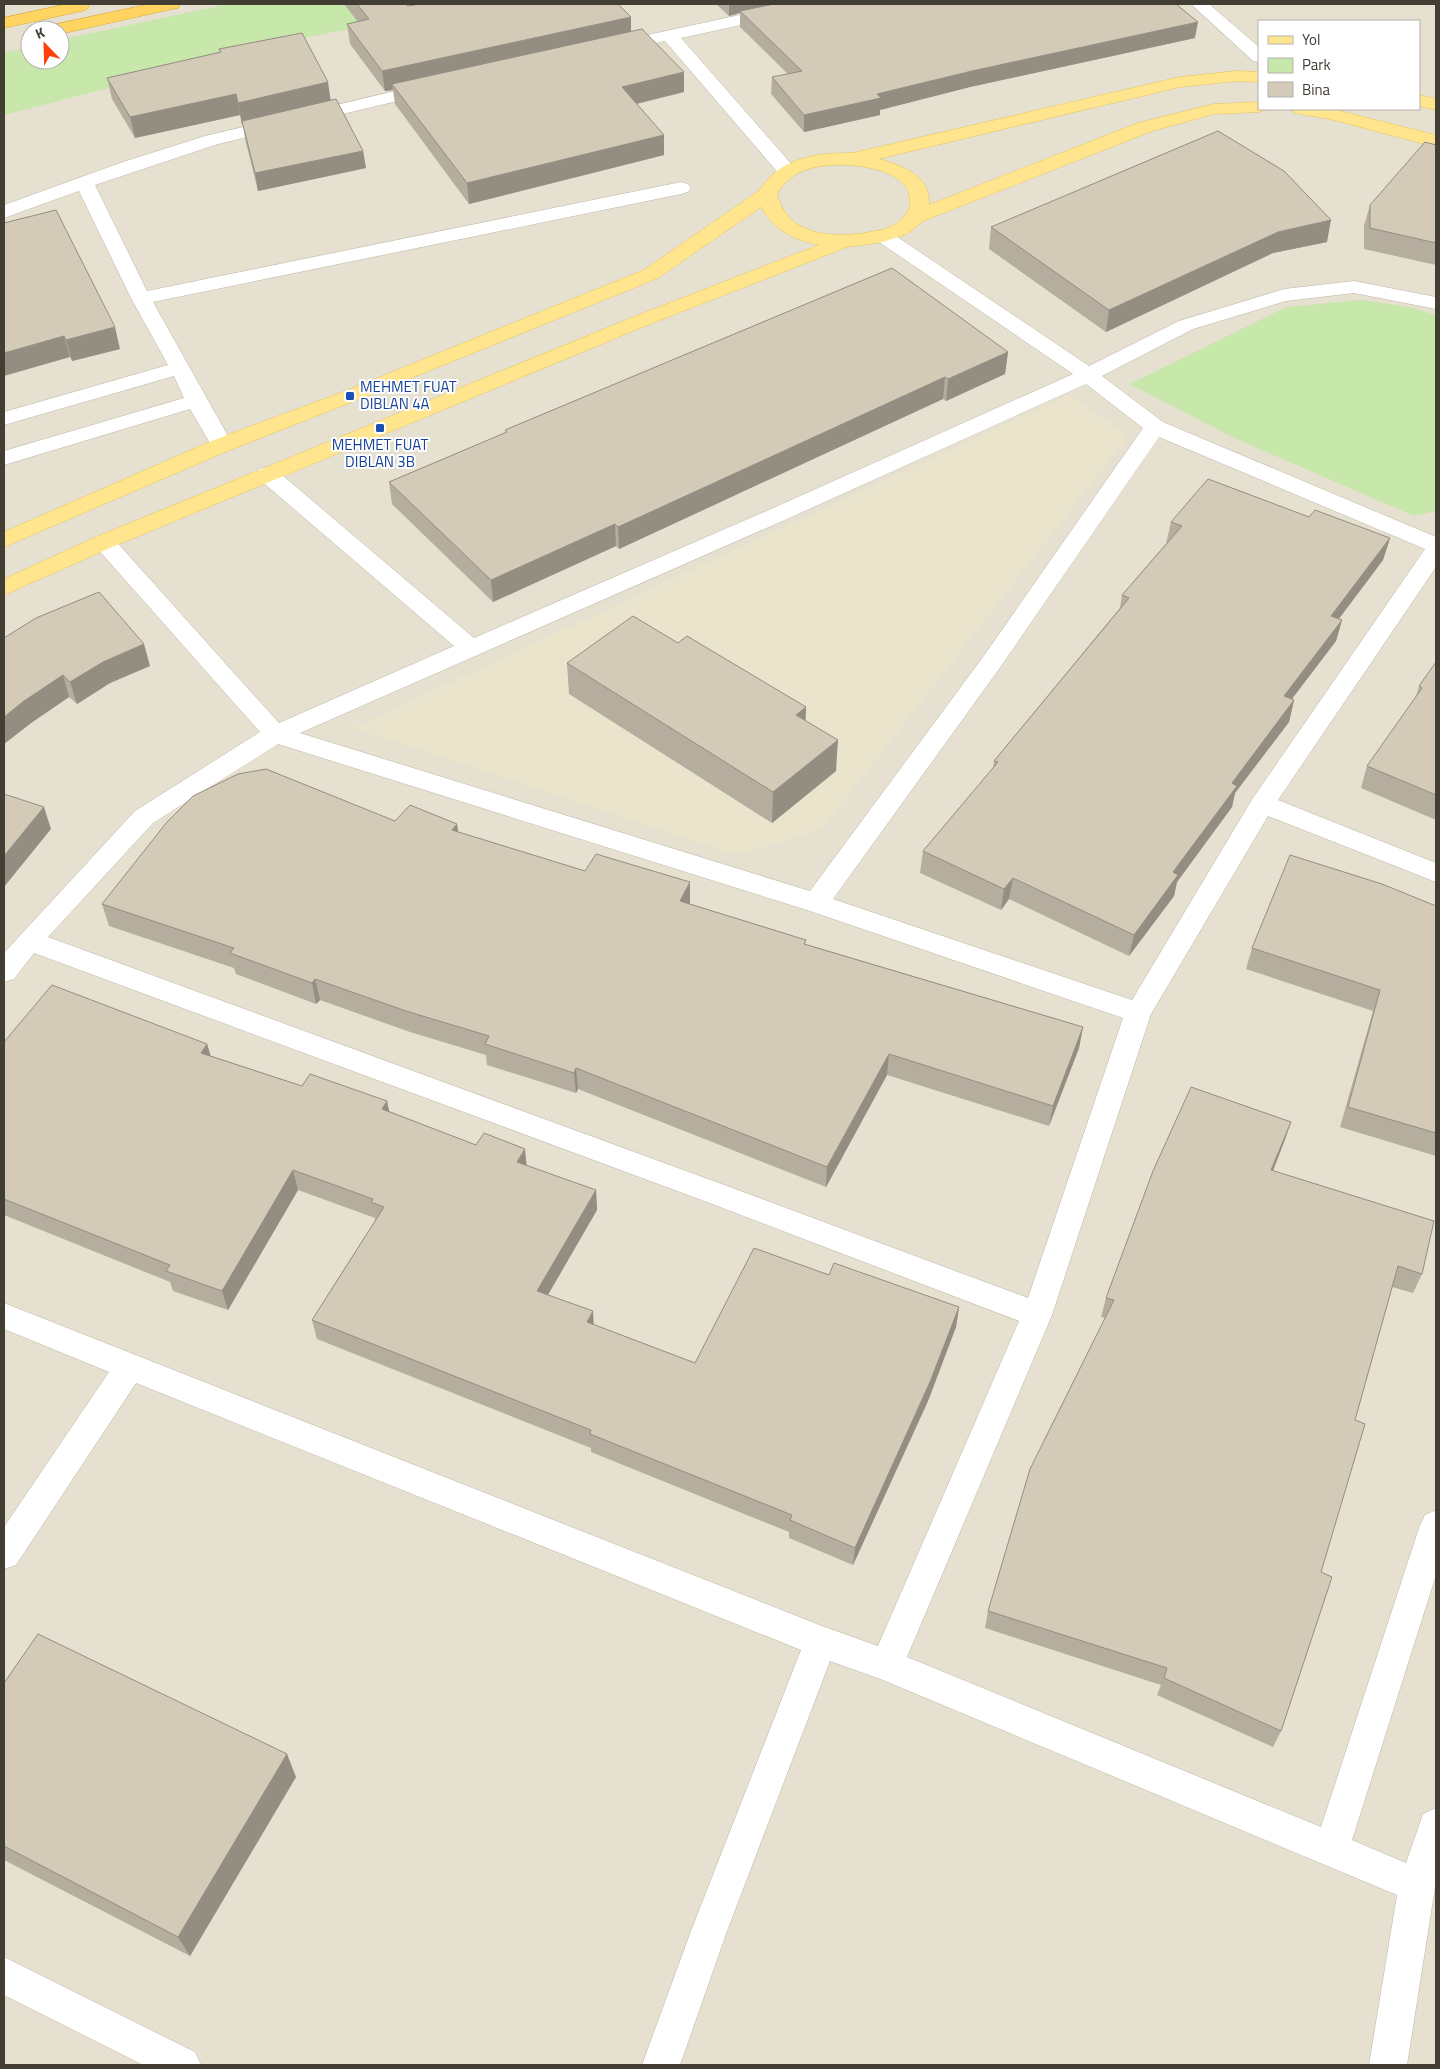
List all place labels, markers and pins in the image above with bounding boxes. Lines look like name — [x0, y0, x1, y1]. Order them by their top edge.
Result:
place label: MEHMET FUAT DIBLAN 4A — [360, 375, 457, 415]
marker: MEHMET FUAT DIBLAN 4A — [344, 390, 356, 402]
marker: MEHMET FUAT DIBLAN 3B — [374, 422, 386, 434]
place label: MEHMET FUAT DIBLAN 3B — [332, 433, 428, 473]

